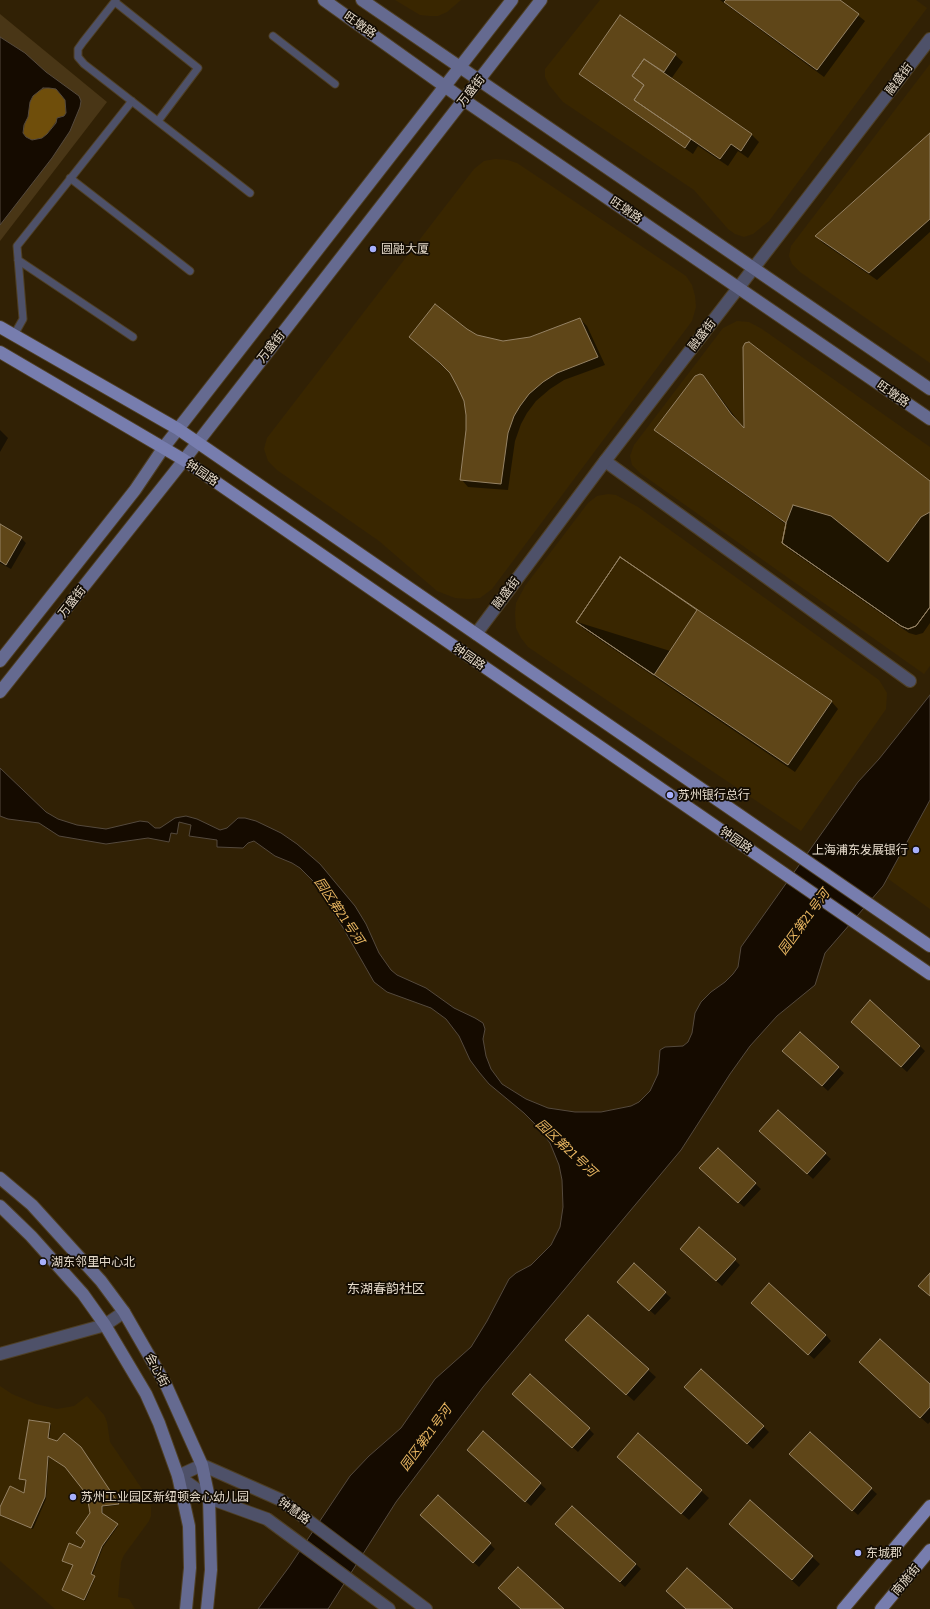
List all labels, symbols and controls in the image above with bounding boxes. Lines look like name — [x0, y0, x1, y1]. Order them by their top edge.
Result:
street label: 旺墩路 — [341, 9, 379, 41]
street label: 融盛街 — [882, 60, 916, 98]
street label: 万盛街 — [454, 72, 488, 110]
street label: 旺墩路 — [607, 194, 645, 226]
place label: 圆融大厦 — [381, 242, 429, 256]
marker: 圆融大厦 — [368, 244, 378, 254]
street label: 融盛街 — [685, 316, 719, 354]
street label: 万盛街 — [254, 328, 288, 366]
street label: 旺墩路 — [874, 378, 912, 410]
street label: 钟园路 — [183, 457, 221, 489]
street label: 融盛街 — [489, 574, 523, 612]
street label: 万盛街 — [55, 583, 89, 621]
street label: 钟园路 — [450, 641, 488, 673]
place label: 苏州银行总行 — [678, 788, 750, 802]
marker: 苏州银行总行 — [665, 790, 675, 800]
street label: 钟园路 — [717, 824, 755, 856]
place label: 上海浦东发展银行 — [812, 843, 908, 857]
marker: 上海浦东发展银行 — [911, 845, 921, 855]
water label: 园区第21号河 — [311, 875, 367, 947]
water label: 园区第21号河 — [775, 886, 833, 958]
water label: 园区第21号河 — [532, 1116, 600, 1180]
place label: 湖东邻里中心北 — [51, 1255, 135, 1269]
marker: 湖东邻里中心北 — [38, 1257, 48, 1267]
district label: 东湖春韵社区 — [347, 1281, 425, 1297]
street label: 会心街 — [142, 1351, 172, 1389]
water label: 园区第21号河 — [397, 1402, 455, 1474]
place label: 苏州工业园区新纽顿会心幼儿园 — [81, 1490, 249, 1504]
marker: 苏州工业园区新纽顿会心幼儿园 — [68, 1492, 78, 1502]
street label: 钟慧路 — [275, 1495, 313, 1527]
place label: 东城郡 — [866, 1546, 902, 1560]
marker: 东城郡 — [853, 1548, 863, 1558]
street label: 南施街 — [889, 1562, 923, 1598]

